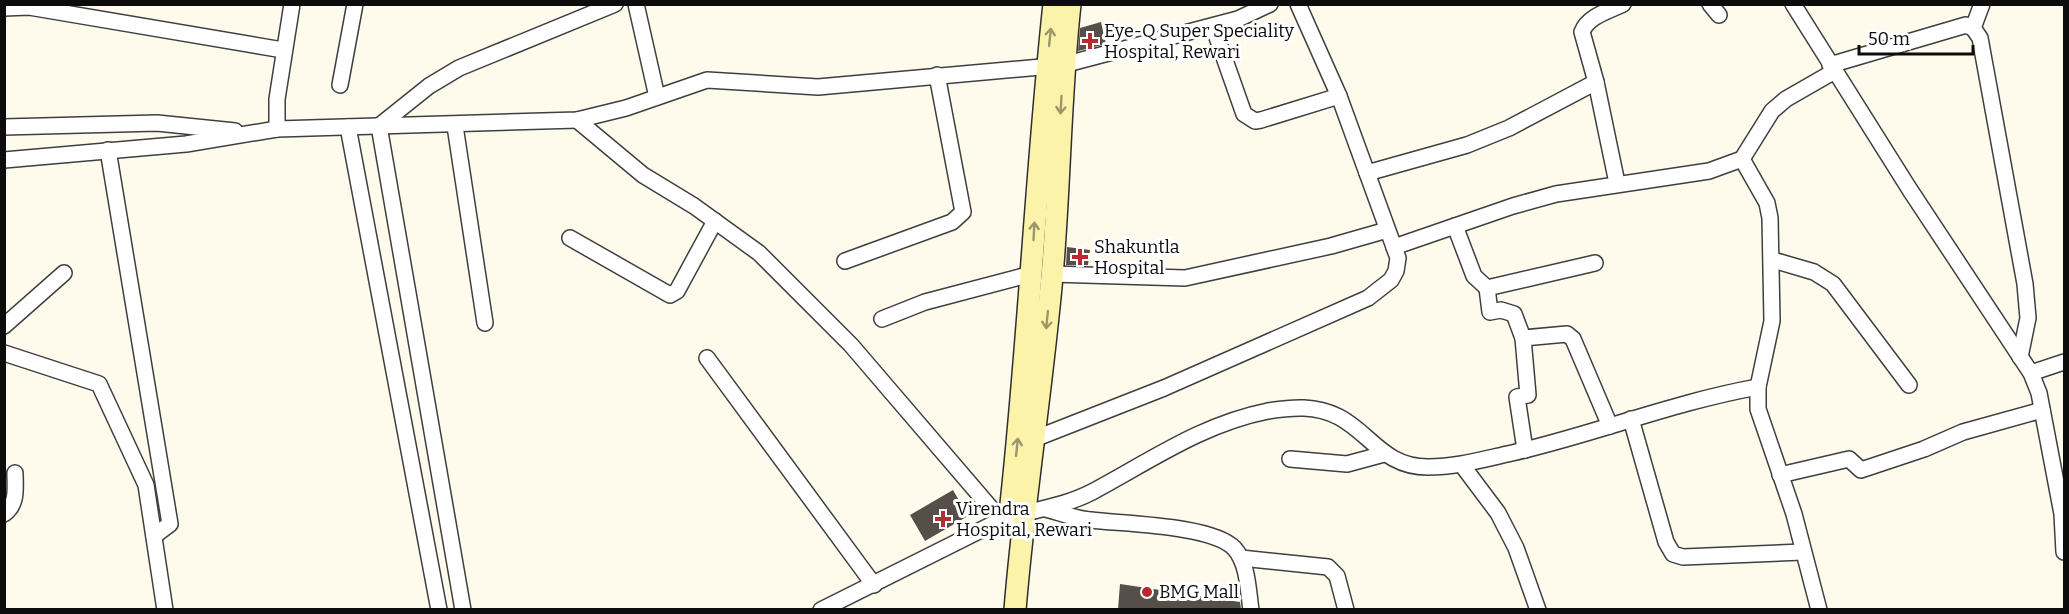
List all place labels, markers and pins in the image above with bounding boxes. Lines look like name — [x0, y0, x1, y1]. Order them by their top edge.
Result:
place label: Eye-Q Super Speciality Hospital, Rewari — [1104, 20, 1295, 63]
marker: Eye-Q Super Speciality Hospital, Rewari — [1081, 32, 1099, 50]
place label: Shakuntla Hospital — [1094, 236, 1180, 279]
marker: Shakuntla Hospital — [1071, 248, 1089, 266]
place label: Virendra Hospital, Rewari — [956, 498, 1092, 541]
marker: Virendra Hospital, Rewari — [934, 510, 952, 528]
place label: BMG Mall — [1159, 581, 1239, 603]
marker: BMG Mall — [1140, 585, 1154, 599]

